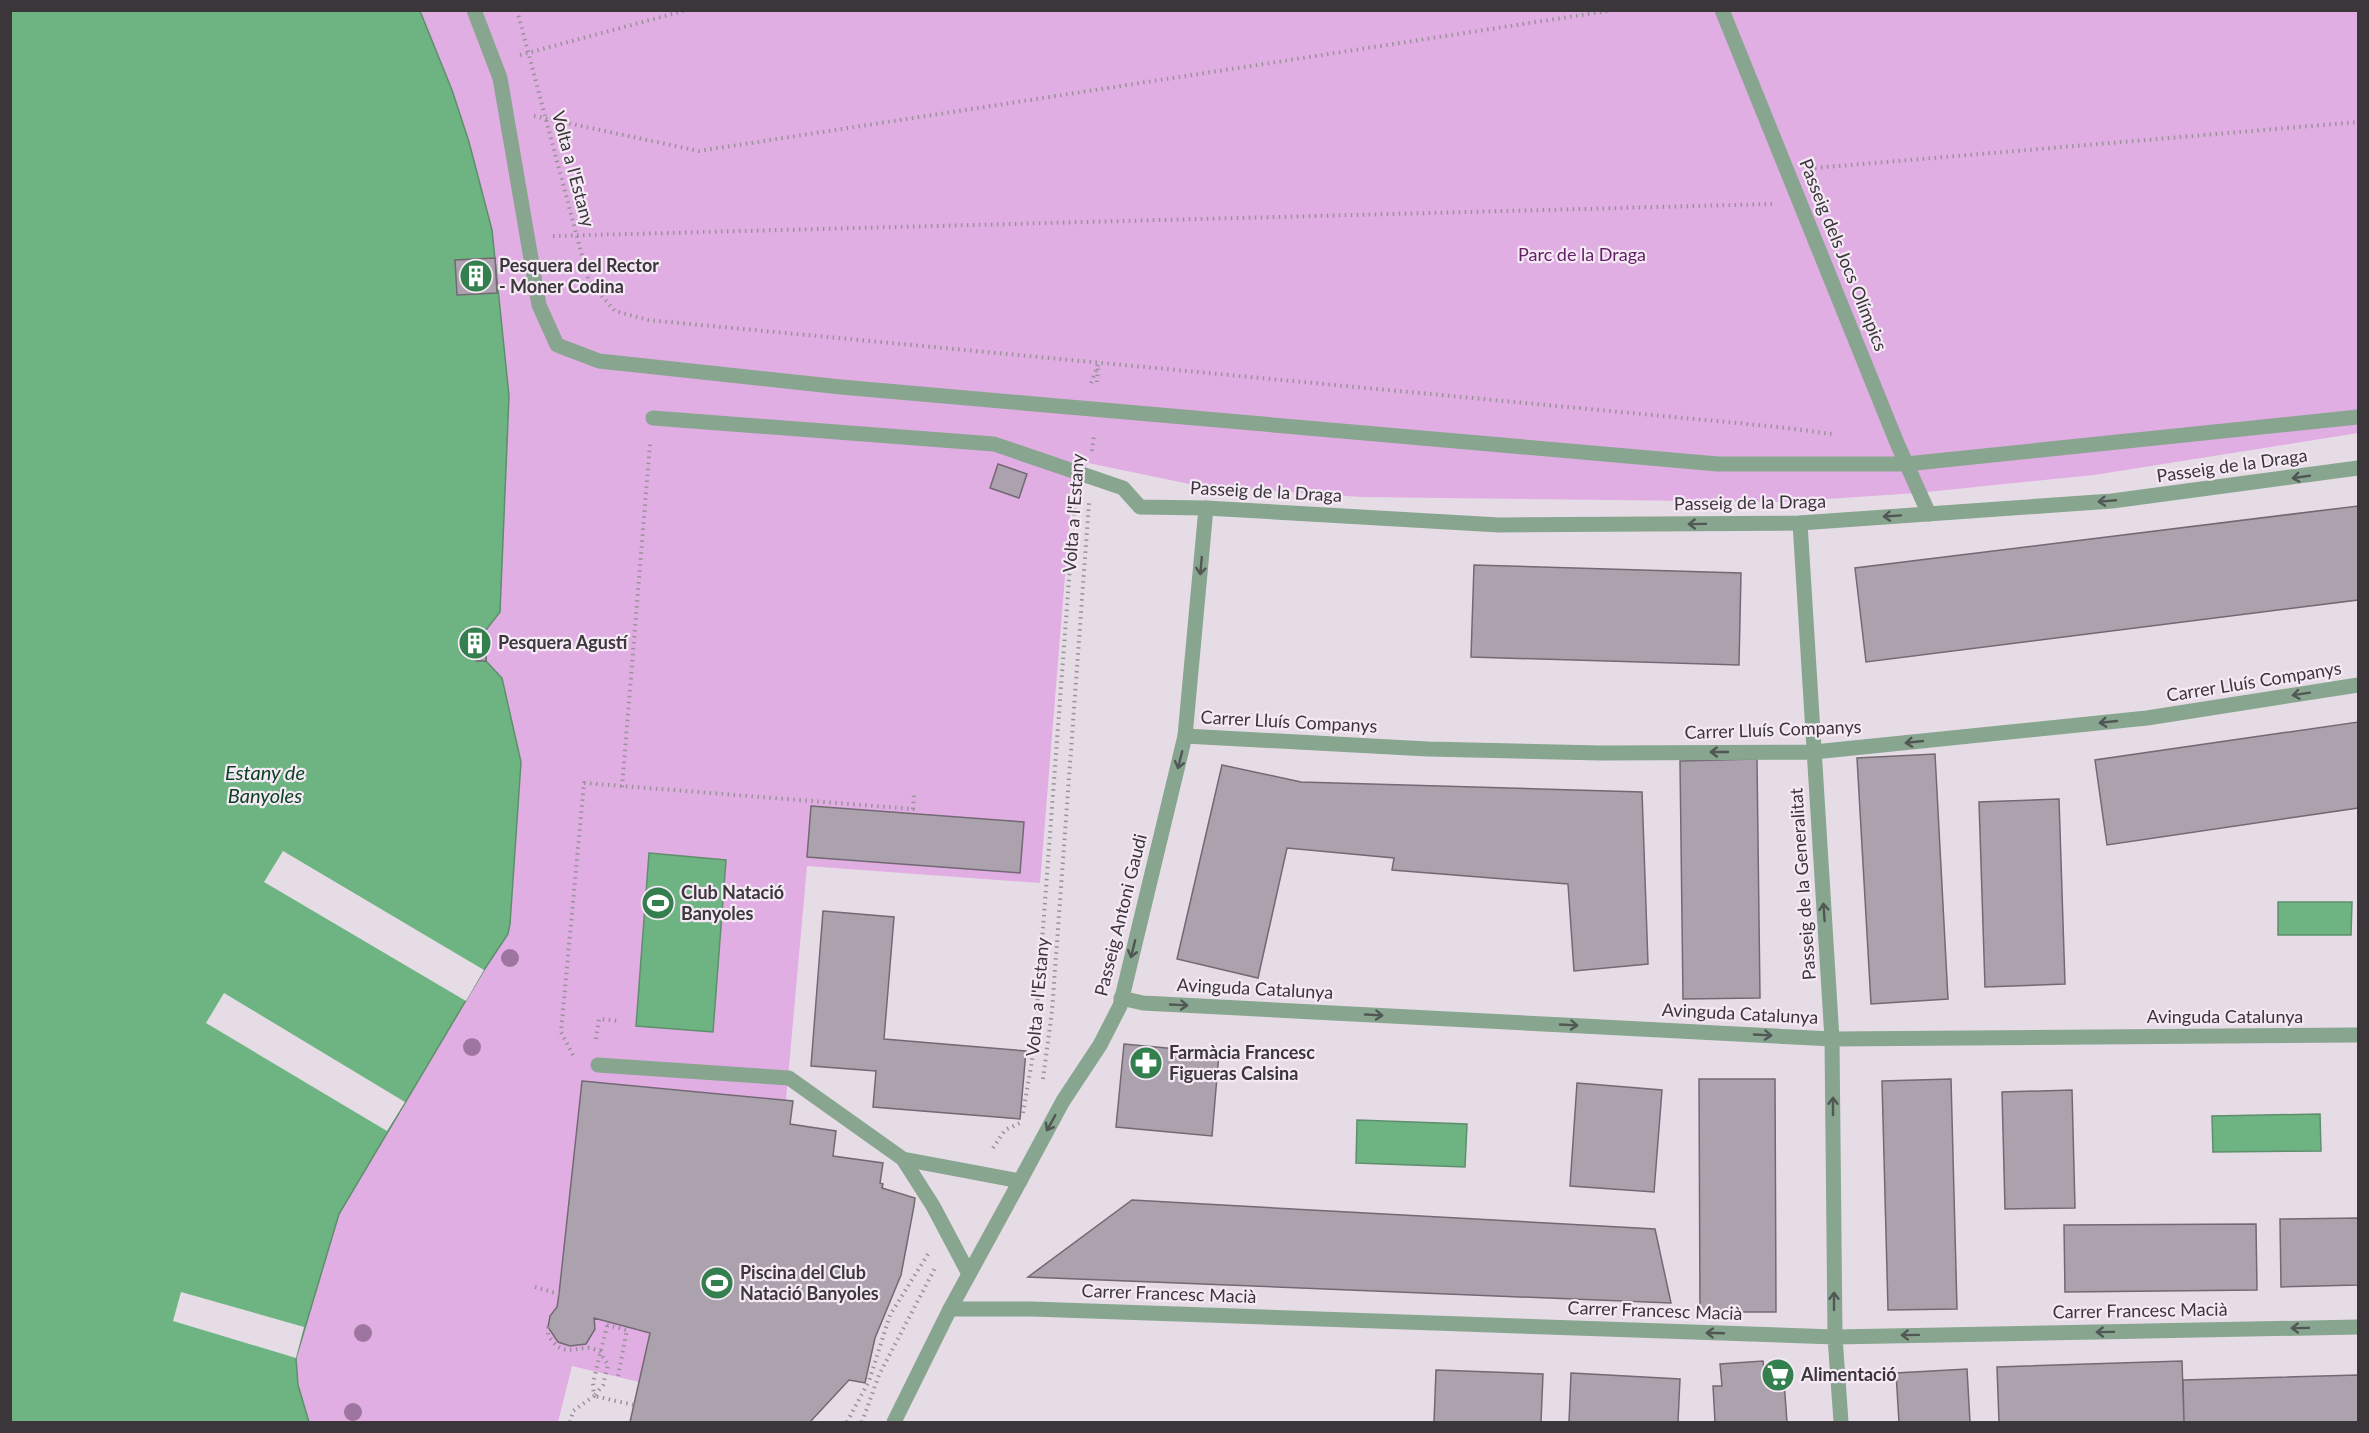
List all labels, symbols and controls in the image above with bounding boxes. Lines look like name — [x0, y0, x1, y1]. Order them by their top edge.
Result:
street label: Volta a l'Estany — [548, 108, 600, 230]
street label: Passeig dels Jocs Olímpics — [1795, 155, 1893, 354]
park label: Parc de la Draga — [1518, 243, 1646, 265]
place label: Pesquera del Rector - Moner Codina — [499, 254, 659, 297]
building icon: Pesquera del Rector - Moner Codina — [458, 258, 494, 294]
street label: Passeig de la Draga — [2155, 444, 2309, 486]
street label: Volta a l'Estany — [1058, 452, 1088, 573]
one-way arrow — [2291, 471, 2311, 482]
street label: Passeig de la Draga — [1190, 476, 1343, 506]
street label: Passeig de la Draga — [1674, 490, 1826, 514]
one-way arrow — [2098, 496, 2118, 507]
one-way arrow — [1882, 511, 1902, 522]
one-way arrow — [1687, 518, 1707, 530]
one-way arrow — [1195, 556, 1206, 575]
building icon: Pesquera Agustí — [457, 625, 493, 661]
place label: Pesquera Agustí — [498, 631, 629, 653]
street label: Carrer Lluís Companys — [2165, 656, 2343, 706]
one-way arrow — [2291, 689, 2311, 700]
street label: Carrer Lluís Companys — [1200, 705, 1378, 737]
street label: Carrer Lluís Companys — [1684, 715, 1862, 743]
one-way arrow — [2098, 717, 2118, 728]
one-way arrow — [1904, 736, 1924, 747]
one-way arrow — [1710, 746, 1730, 758]
one-way arrow — [1173, 750, 1185, 769]
water label: Estany de Banyoles — [225, 760, 305, 807]
street label: Passeig de la Generalitat — [1784, 787, 1820, 981]
street label: Passeig Antoni Gaudi — [1089, 831, 1151, 998]
place label: Club Natació Banyoles — [681, 881, 784, 924]
sports icon: Club Natació Banyoles — [640, 885, 676, 921]
one-way arrow — [1818, 902, 1829, 922]
street label: Volta a l'Estany — [1021, 936, 1053, 1057]
one-way arrow — [1127, 939, 1139, 958]
street label: Avinguda Catalunya — [1176, 973, 1334, 1003]
street label: Avinguda Catalunya — [1661, 998, 1819, 1028]
one-way arrow — [1169, 999, 1189, 1010]
street label: Avinguda Catalunya — [2147, 1005, 2303, 1027]
one-way arrow — [1363, 1009, 1383, 1020]
one-way arrow — [1558, 1019, 1578, 1030]
one-way arrow — [1753, 1030, 1773, 1041]
place label: Farmàcia Francesc Figueras Calsina — [1169, 1041, 1315, 1084]
pharmacy icon: Farmàcia Francesc Figueras Calsina — [1128, 1045, 1164, 1081]
one-way arrow — [1827, 1097, 1839, 1117]
one-way arrow — [1045, 1114, 1056, 1132]
place label: Piscina del Club Natació Banyoles — [740, 1261, 879, 1304]
sports icon: Piscina del Club Natació Banyoles — [699, 1265, 735, 1301]
street label: Carrer Francesc Macià — [1081, 1279, 1257, 1307]
one-way arrow — [1828, 1292, 1840, 1312]
street label: Carrer Francesc Macià — [1567, 1296, 1743, 1324]
street label: Carrer Francesc Macià — [2052, 1297, 2228, 1323]
one-way arrow — [2291, 1322, 2311, 1334]
one-way arrow — [2096, 1326, 2116, 1337]
one-way arrow — [1706, 1327, 1726, 1338]
one-way arrow — [1901, 1330, 1921, 1341]
supermarket icon: Alimentació — [1760, 1357, 1796, 1393]
place label: Alimentació — [1800, 1363, 1897, 1385]

